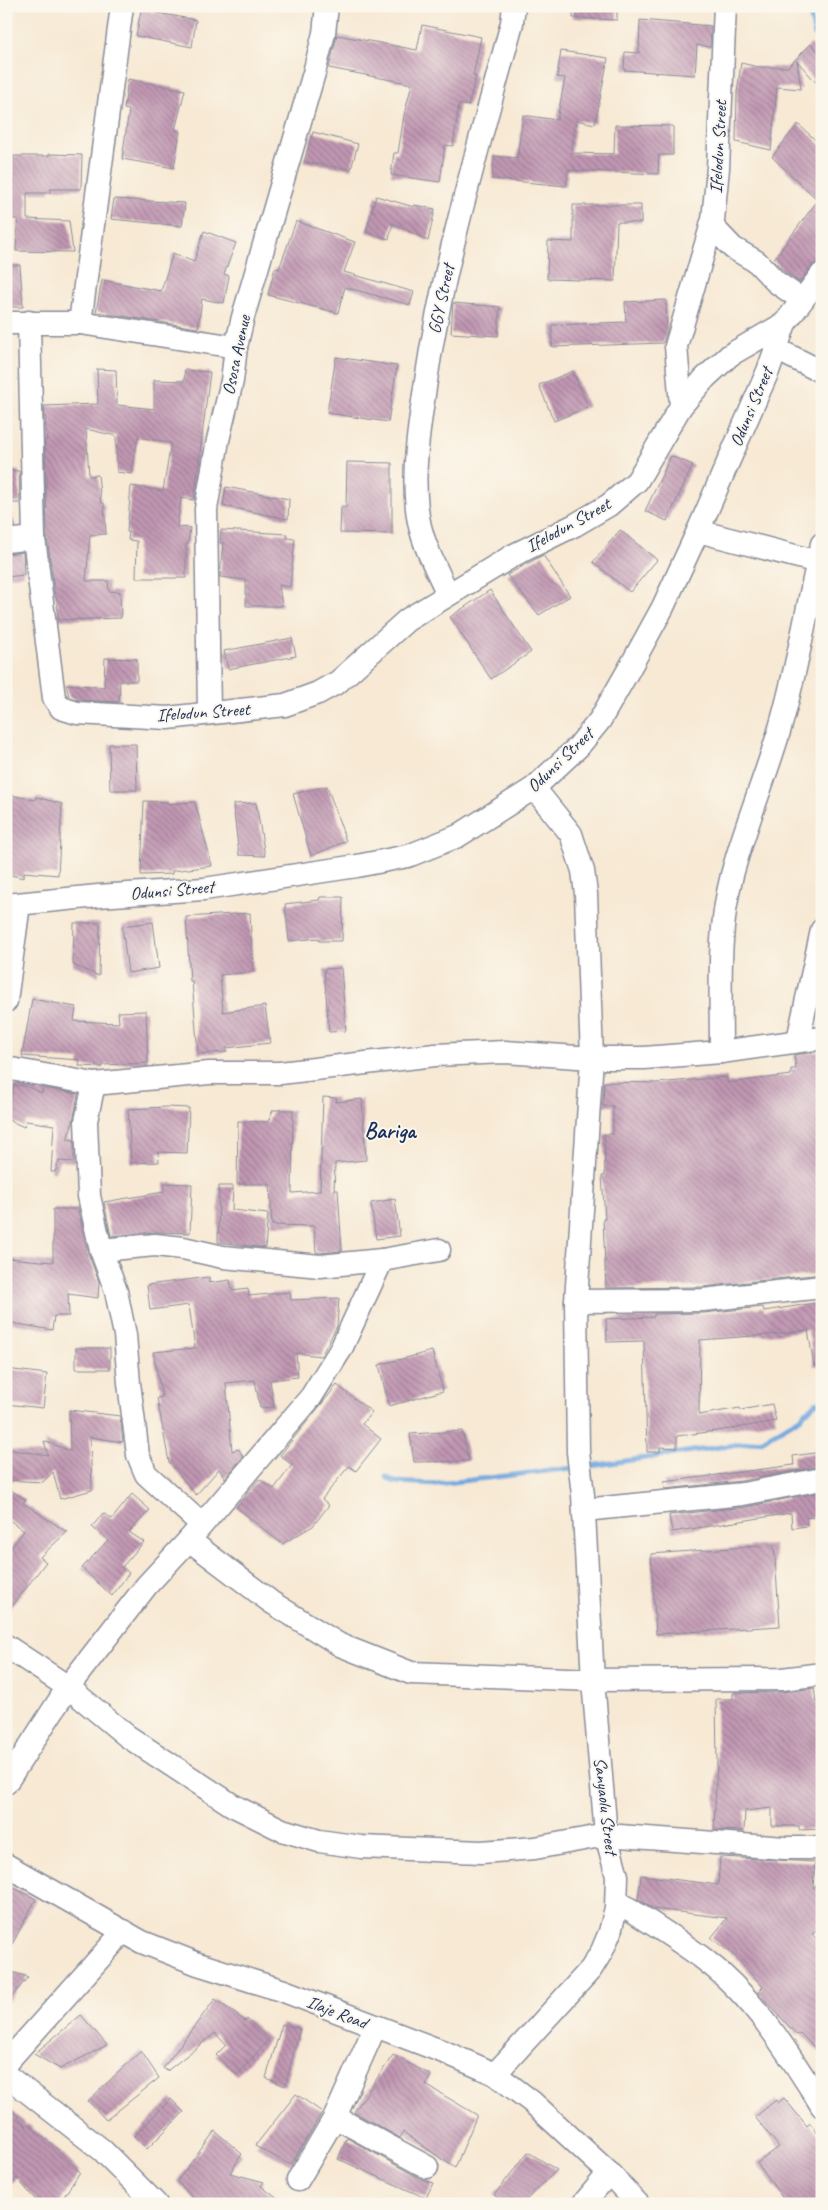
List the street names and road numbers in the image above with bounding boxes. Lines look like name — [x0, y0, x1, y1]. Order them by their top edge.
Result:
street label: Ifelodun Street — [705, 98, 732, 194]
street label: GGY Street — [423, 259, 460, 336]
street label: Ososa Avenue — [217, 312, 255, 397]
street label: Odunsi Street — [725, 361, 779, 450]
street label: Ifelodun Street — [522, 492, 616, 557]
street label: Ifelodun Street — [156, 698, 252, 726]
street label: Odunsi Street — [522, 721, 600, 797]
street label: Odunsi Street — [129, 875, 218, 905]
street label: Sanyaolu Street — [589, 1756, 623, 1859]
street label: Ilaje Road — [304, 1990, 373, 2035]

